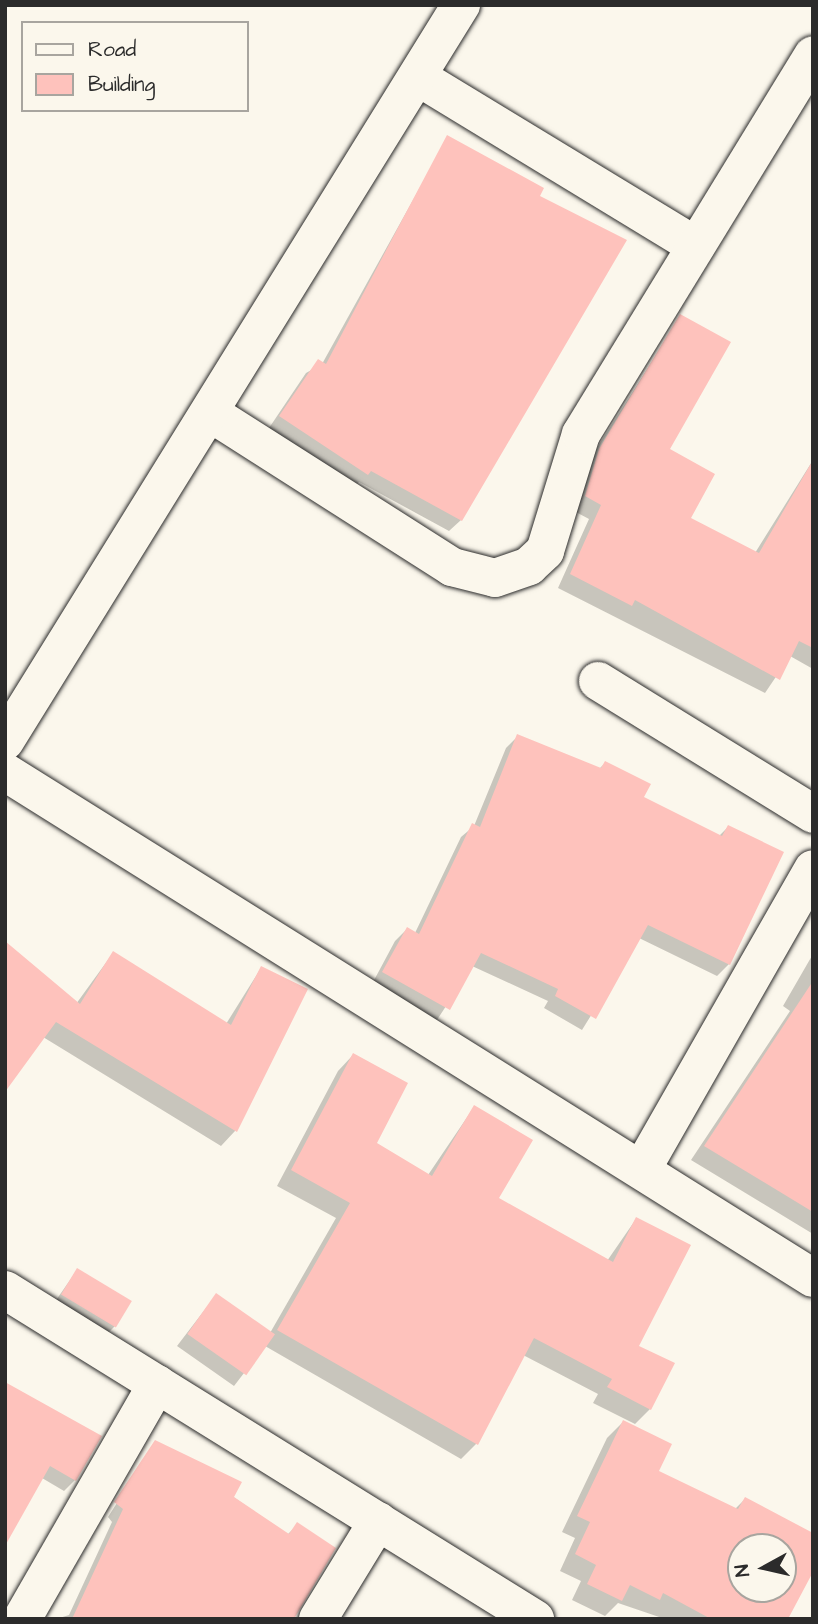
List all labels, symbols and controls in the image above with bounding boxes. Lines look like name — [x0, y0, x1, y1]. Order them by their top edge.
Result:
legend — [21, 21, 248, 112]
text: Road — [88, 35, 136, 64]
text: Building — [88, 70, 155, 99]
north arrow — [727, 1533, 797, 1603]
text: N — [728, 1563, 757, 1579]

